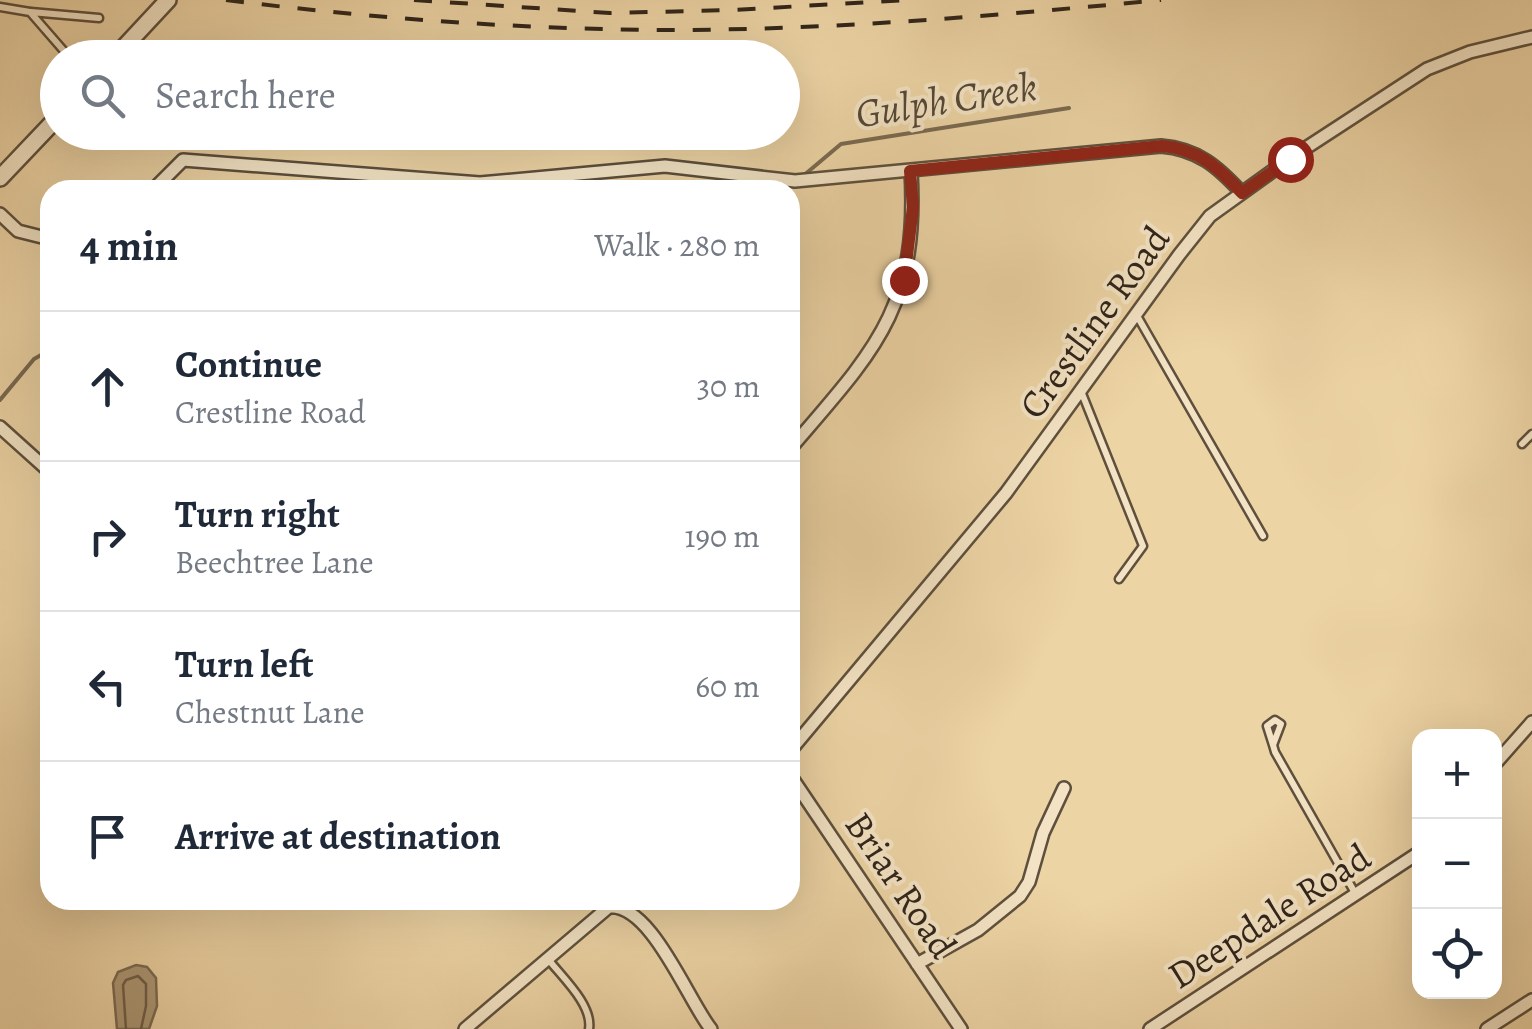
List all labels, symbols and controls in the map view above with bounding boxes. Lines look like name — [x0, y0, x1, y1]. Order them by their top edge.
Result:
search box — [40, 40, 800, 150]
water label: Gulph Creek — [852, 59, 1040, 141]
icon: search — [75, 68, 130, 123]
text: Search here — [155, 69, 336, 121]
route start — [1268, 137, 1314, 183]
street label: Crestline Road — [1006, 215, 1182, 429]
text: 4 min — [80, 217, 178, 274]
text: Walk · 280 m — [594, 223, 760, 267]
route end — [882, 258, 928, 304]
text: Continue — [175, 338, 322, 390]
icon: ahead — [80, 359, 135, 414]
text: 30 m — [697, 364, 760, 408]
text: Crestline Road — [175, 390, 366, 434]
text: Turn right — [175, 488, 340, 540]
icon: right — [80, 509, 135, 564]
text: 190 m — [684, 514, 760, 558]
text: Beechtree Lane — [175, 540, 374, 584]
text: Turn left — [175, 638, 314, 690]
icon: left — [80, 659, 135, 714]
text: 60 m — [695, 664, 760, 708]
text: Chestnut Lane — [175, 690, 365, 734]
map controls — [1412, 729, 1502, 999]
button: + — [1412, 729, 1502, 819]
street label: Briar Road — [833, 801, 969, 969]
icon: arrive — [80, 809, 135, 864]
text: Arrive at destination — [175, 810, 501, 862]
button: − — [1412, 819, 1502, 909]
street label: Deepdale Road — [1158, 831, 1381, 1001]
button: locate — [1412, 909, 1502, 999]

